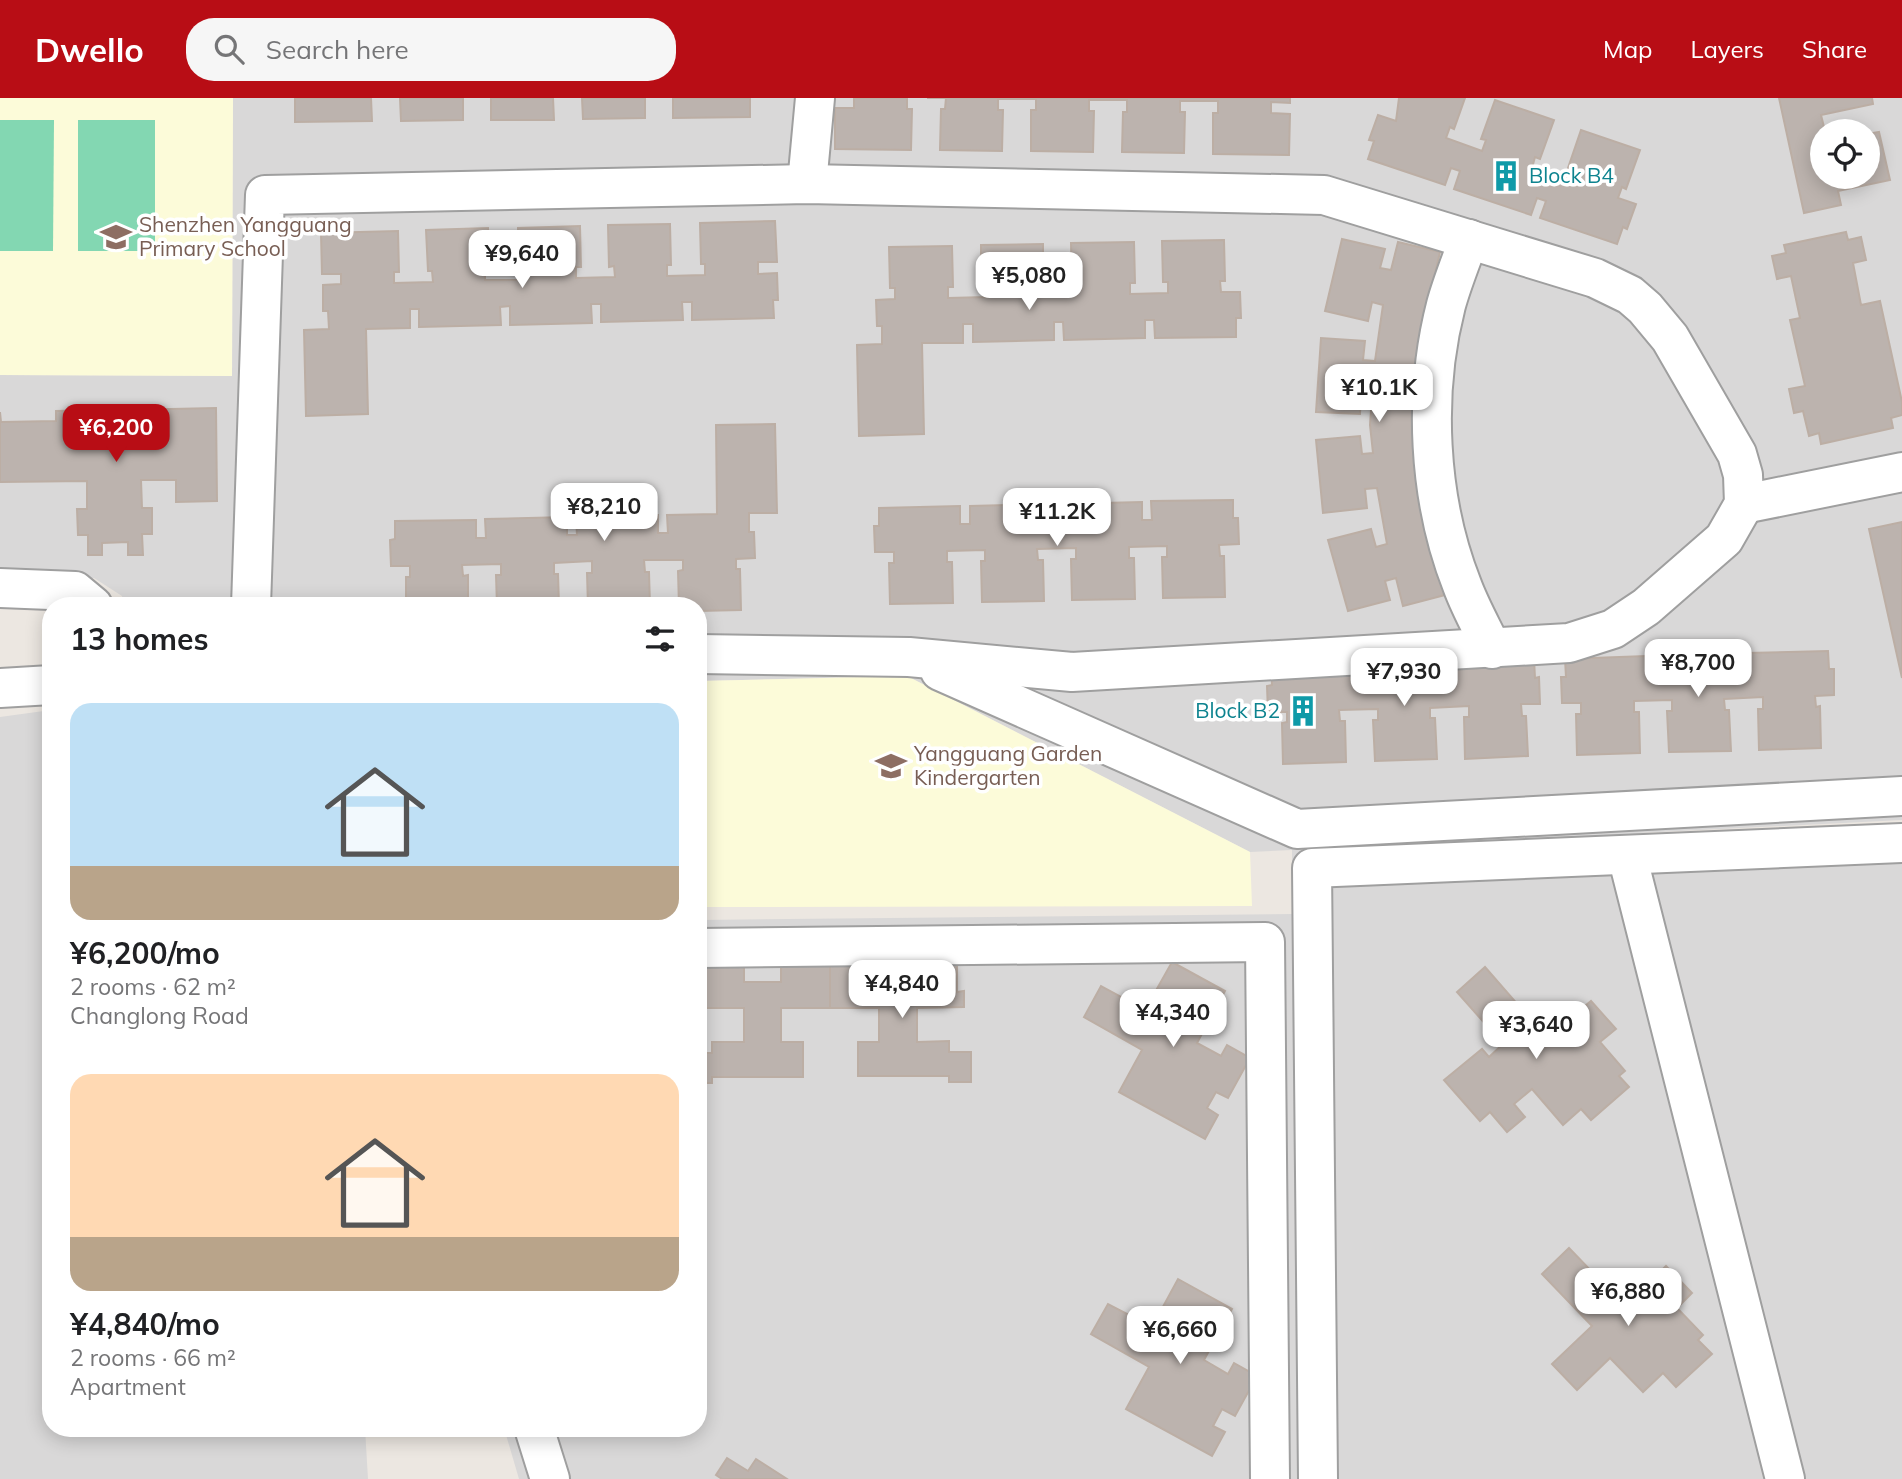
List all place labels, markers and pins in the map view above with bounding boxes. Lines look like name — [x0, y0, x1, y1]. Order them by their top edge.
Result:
building icon: Block B4 — [1489, 159, 1523, 193]
place label: Block B4 — [1529, 162, 1614, 188]
place label: Shenzhen Yangguang Primary School — [139, 211, 352, 261]
school or university icon: Shenzhen Yangguang Primary School — [99, 220, 133, 254]
pin: ¥9,640 — [465, 230, 579, 290]
pin: ¥5,080 — [972, 252, 1086, 312]
pin: ¥10.1K — [1322, 364, 1436, 424]
pin: ¥6,200 — [59, 404, 173, 464]
pin: ¥8,210 — [547, 484, 661, 543]
pin: ¥11.2K — [1000, 489, 1114, 548]
pin: ¥8,700 — [1641, 640, 1755, 699]
pin: ¥7,930 — [1347, 648, 1461, 708]
building icon: Block B2 — [1286, 694, 1320, 728]
place label: Block B2 — [1195, 697, 1280, 723]
place label: Yangguang Garden Kindergarten — [913, 740, 1102, 790]
school or university icon: Yangguang Garden Kindergarten — [874, 749, 908, 783]
pin: ¥4,840 — [845, 960, 959, 1020]
pin: ¥4,340 — [1116, 990, 1230, 1049]
pin: ¥3,640 — [1479, 1002, 1593, 1061]
pin: ¥6,880 — [1571, 1268, 1685, 1328]
pin: ¥6,660 — [1123, 1306, 1237, 1366]

